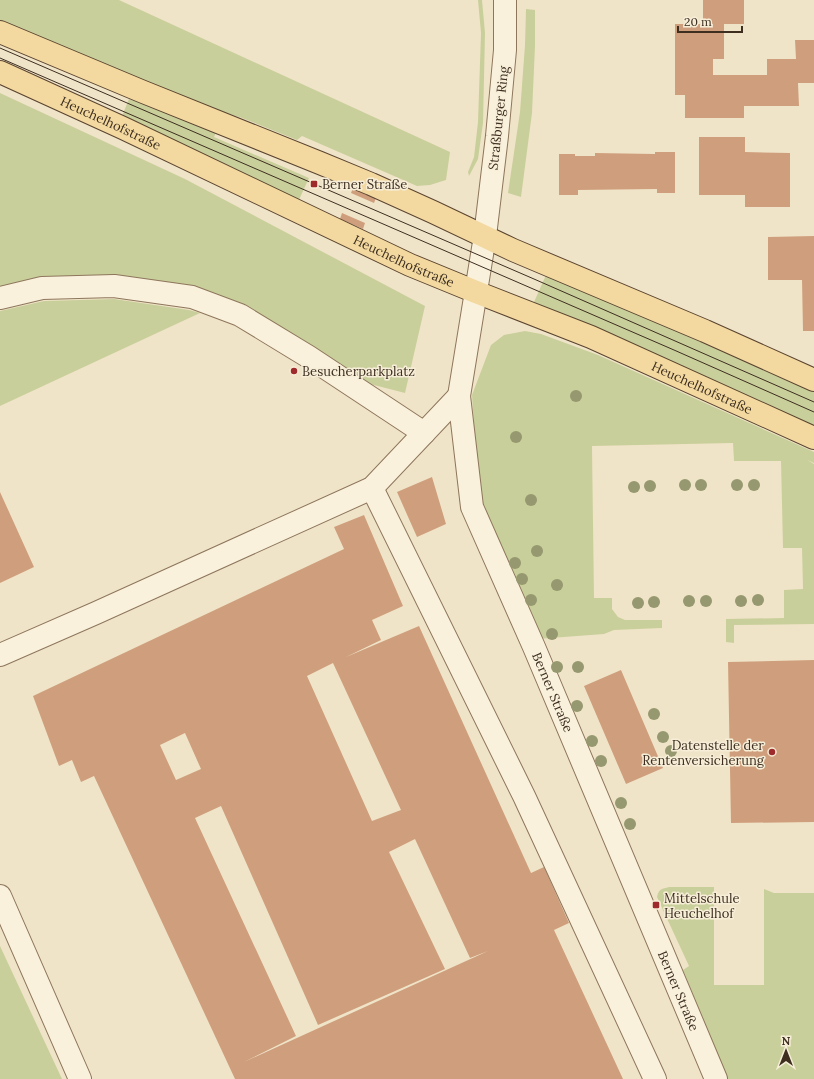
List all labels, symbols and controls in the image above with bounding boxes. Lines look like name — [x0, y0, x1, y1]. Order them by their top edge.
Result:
scale bar — [678, 8, 742, 34]
text: 20 m — [684, 14, 712, 29]
street label: Straßburger Ring — [485, 64, 512, 171]
street label: Heuchelhofstraße — [58, 93, 164, 154]
place label: Berner Straße — [322, 176, 407, 193]
marker: Berner Straße — [309, 179, 319, 189]
street label: Heuchelhofstraße — [350, 231, 457, 291]
street label: Heuchelhofstraße — [649, 358, 755, 418]
place label: Besucherparkplatz — [302, 363, 415, 380]
marker: Besucherparkplatz — [289, 366, 299, 376]
street label: Berner Straße — [528, 650, 577, 735]
place label: Datenstelle der Rentenversicherung — [642, 737, 765, 769]
marker: Datenstelle der Rentenversicherung — [767, 747, 777, 757]
place label: Mittelschule Heuchelhof — [664, 890, 740, 922]
marker: Mittelschule Heuchelhof — [651, 900, 661, 910]
street label: Berner Straße — [654, 948, 703, 1033]
north arrow — [766, 1031, 806, 1071]
text: N — [782, 1034, 791, 1048]

